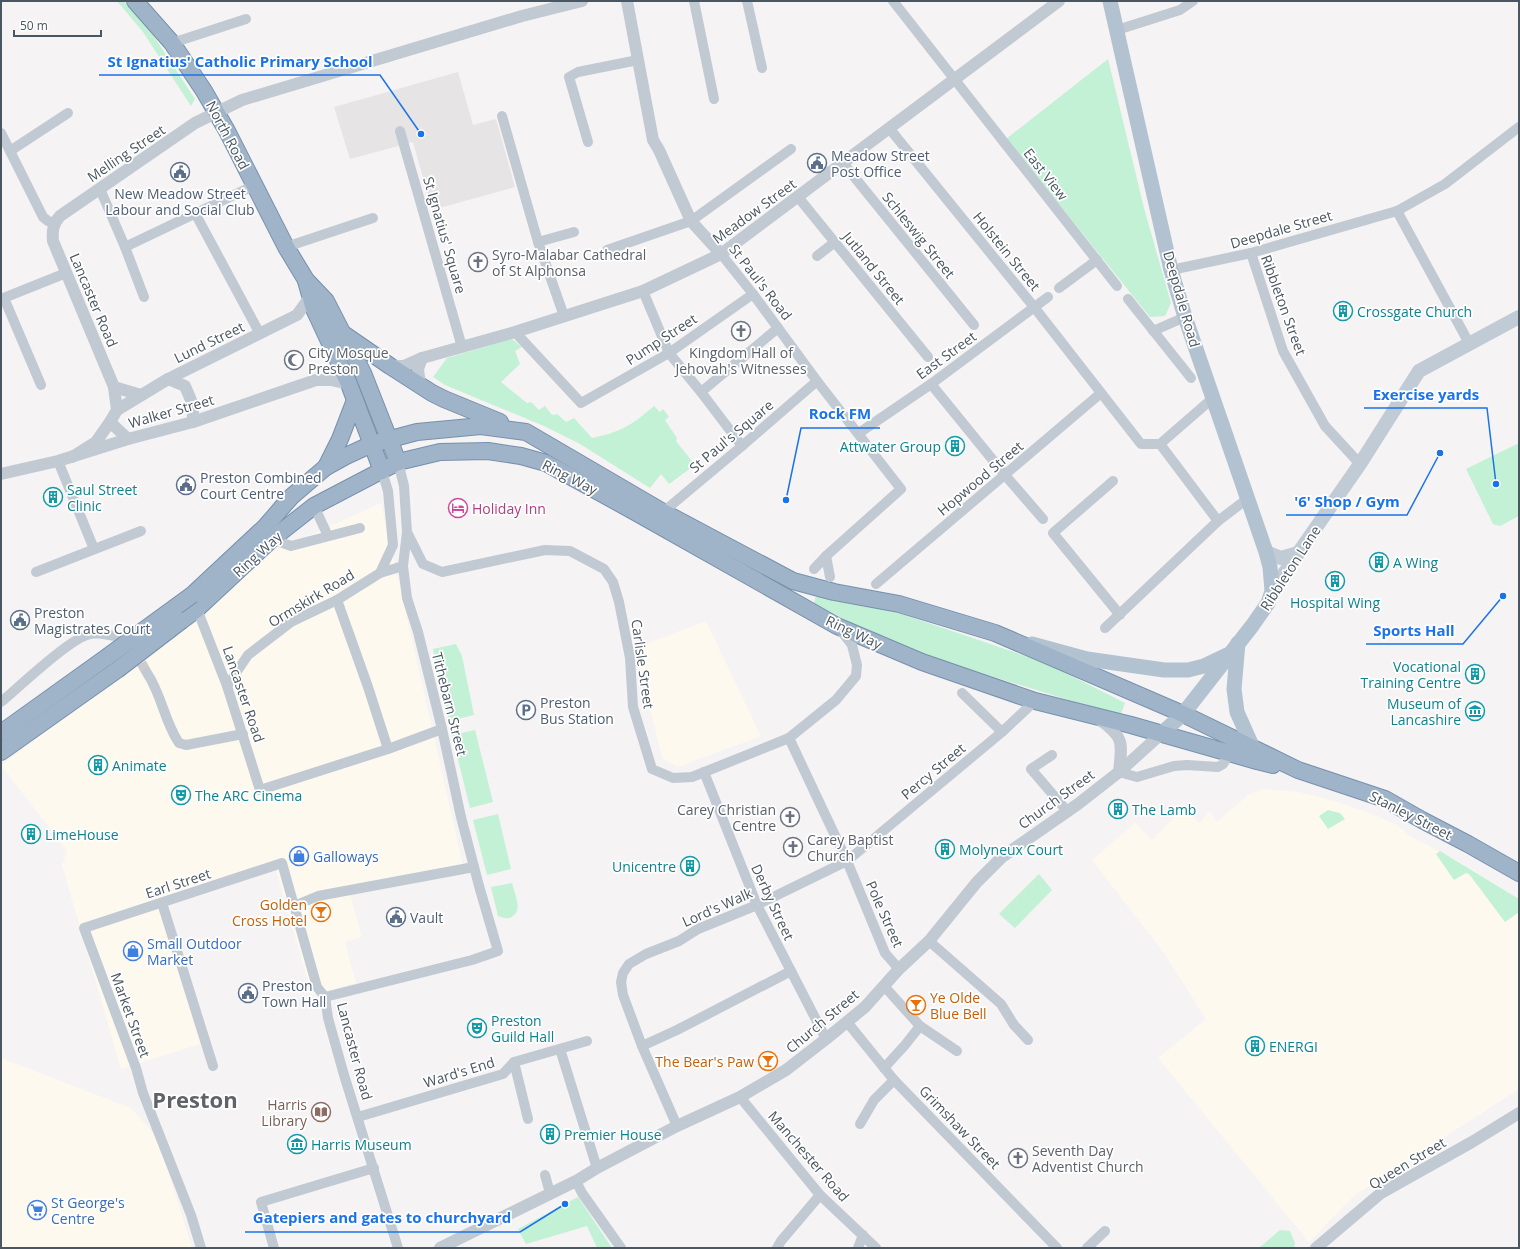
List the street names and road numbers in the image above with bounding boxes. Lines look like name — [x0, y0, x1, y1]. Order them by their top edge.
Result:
street label: North Road — [202, 97, 254, 173]
street label: Melling Street — [83, 120, 169, 186]
street label: East View — [1020, 144, 1072, 204]
street label: St Ignatius' Square — [419, 174, 471, 296]
street label: Meadow Street — [708, 174, 800, 248]
street label: Schleswig Street — [878, 188, 960, 282]
street label: Deepdale Street — [1228, 205, 1334, 253]
street label: Holstein Street — [969, 207, 1045, 295]
street label: Jutland Street — [837, 226, 909, 308]
street label: St Paul's Road — [725, 240, 797, 324]
street label: Deepdale Road — [1159, 249, 1205, 349]
street label: Lancaster Road — [66, 250, 122, 350]
street label: Ribbleton Street — [1257, 252, 1311, 358]
street label: Pump Street — [622, 309, 700, 369]
street label: Lund Street — [171, 317, 247, 367]
street label: East Street — [912, 327, 980, 383]
street label: Walker Street — [126, 390, 216, 432]
street label: St Paul's Square — [685, 395, 777, 477]
street label: Hopwood Street — [933, 437, 1027, 519]
street label: Ring Way — [539, 455, 602, 499]
street label: Ribbleton Lane — [1255, 522, 1325, 614]
street label: Ring Way — [228, 526, 286, 581]
street label: Ormskirk Road — [264, 565, 358, 631]
street label: Ring Way — [823, 611, 886, 654]
street label: Carlisle Street — [627, 618, 659, 710]
street label: Lancaster Road — [219, 643, 269, 745]
street label: Tithebarn Street — [428, 650, 472, 758]
street label: Percy Street — [897, 739, 969, 803]
street label: Church Street — [1014, 765, 1098, 833]
street label: Stanley Street — [1367, 786, 1455, 844]
street label: Derby Street — [747, 861, 799, 943]
street label: Earl Street — [143, 864, 213, 902]
street label: Pole Street — [862, 878, 908, 950]
street label: Lord's Walk — [679, 883, 756, 931]
street label: Market Street — [107, 970, 155, 1060]
street label: Church Street — [782, 985, 862, 1057]
street label: Lancaster Road — [333, 1000, 377, 1102]
street label: Ward's End — [421, 1052, 497, 1092]
street label: Grimshaw Street — [915, 1081, 1005, 1173]
street label: Manchester Road — [764, 1107, 854, 1205]
street label: Queen Street — [1365, 1133, 1449, 1193]

